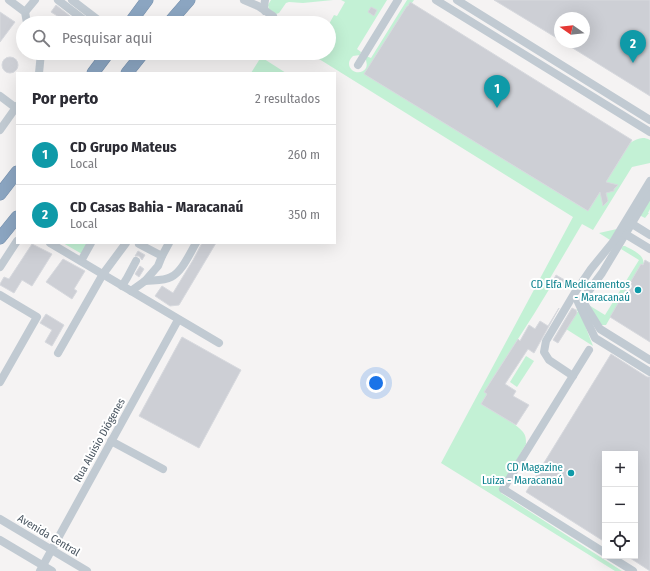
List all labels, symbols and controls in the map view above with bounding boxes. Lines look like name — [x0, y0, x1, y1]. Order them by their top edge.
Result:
north arrow — [554, 12, 590, 48]
search box — [16, 16, 336, 60]
icon: search — [30, 27, 52, 49]
text: Pesquisar aqui — [62, 29, 152, 47]
pin: 2 — [620, 30, 646, 63]
pin: 1 — [484, 75, 510, 108]
text: Por perto — [32, 88, 98, 109]
text: 2 resultados — [255, 91, 320, 106]
text: CD Grupo Mateus — [70, 138, 177, 156]
text: 1 — [42, 147, 48, 162]
text: 260 m — [288, 147, 320, 162]
text: Local — [70, 156, 97, 171]
text: CD Casas Bahia - Maracanaú — [70, 198, 243, 216]
text: 2 — [42, 207, 48, 222]
text: 350 m — [288, 207, 320, 222]
text: Local — [70, 216, 97, 231]
place label: CD Elfa Medicamentos - Maracanaú — [531, 278, 630, 304]
marker: CD Elfa Medicamentos - Maracanaú — [633, 285, 643, 295]
your location — [366, 373, 386, 393]
street label: Rua Aluísio Diógenes — [71, 396, 128, 485]
map controls — [602, 451, 638, 559]
button: + — [602, 451, 638, 487]
place label: CD Magazine Luiza - Maracanaú — [482, 461, 563, 487]
marker: CD Magazine Luiza - Maracanaú — [566, 468, 576, 478]
button: − — [602, 487, 638, 523]
street label: Avenida Central — [15, 512, 82, 559]
button: locate — [602, 523, 638, 559]

